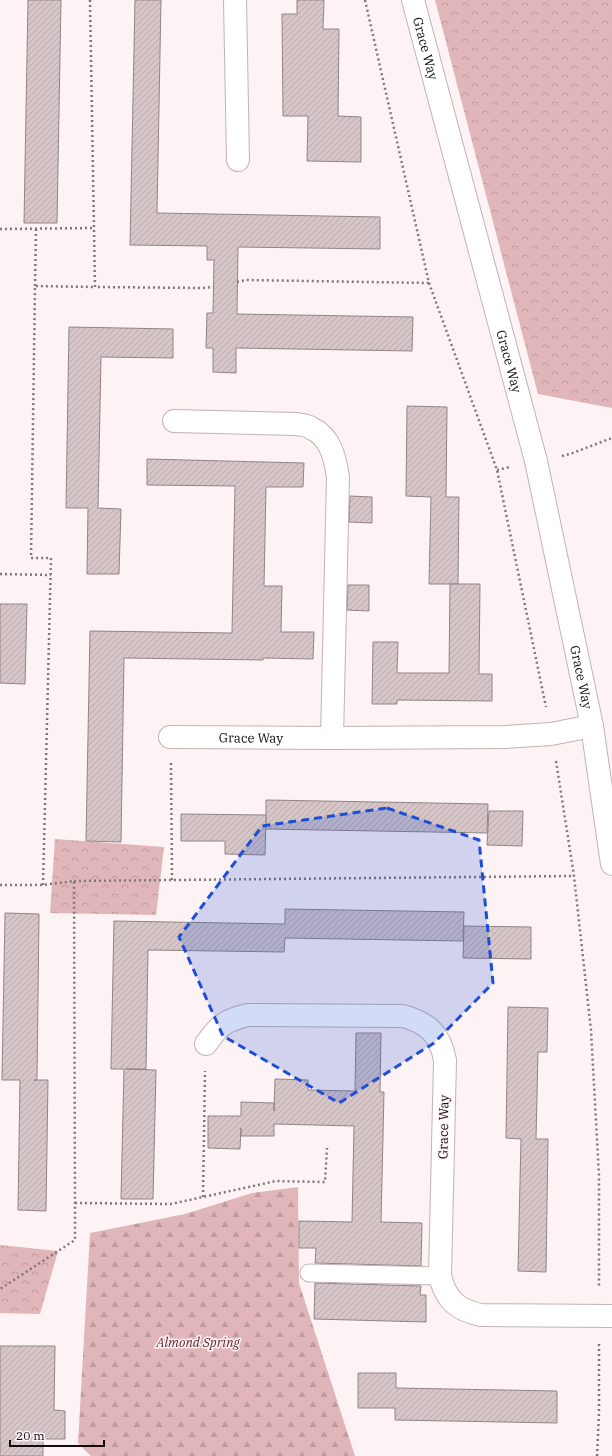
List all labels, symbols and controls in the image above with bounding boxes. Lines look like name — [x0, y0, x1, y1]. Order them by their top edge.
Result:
street label: Grace Way — [409, 15, 442, 82]
street label: Grace Way — [492, 328, 525, 395]
street label: Grace Way — [566, 644, 596, 711]
street label: Grace Way — [219, 729, 283, 747]
street label: Grace Way — [434, 1095, 453, 1159]
park label: Almond Spring — [155, 1334, 241, 1351]
scale bar — [10, 1422, 104, 1448]
text: 20 m — [16, 1428, 45, 1443]

